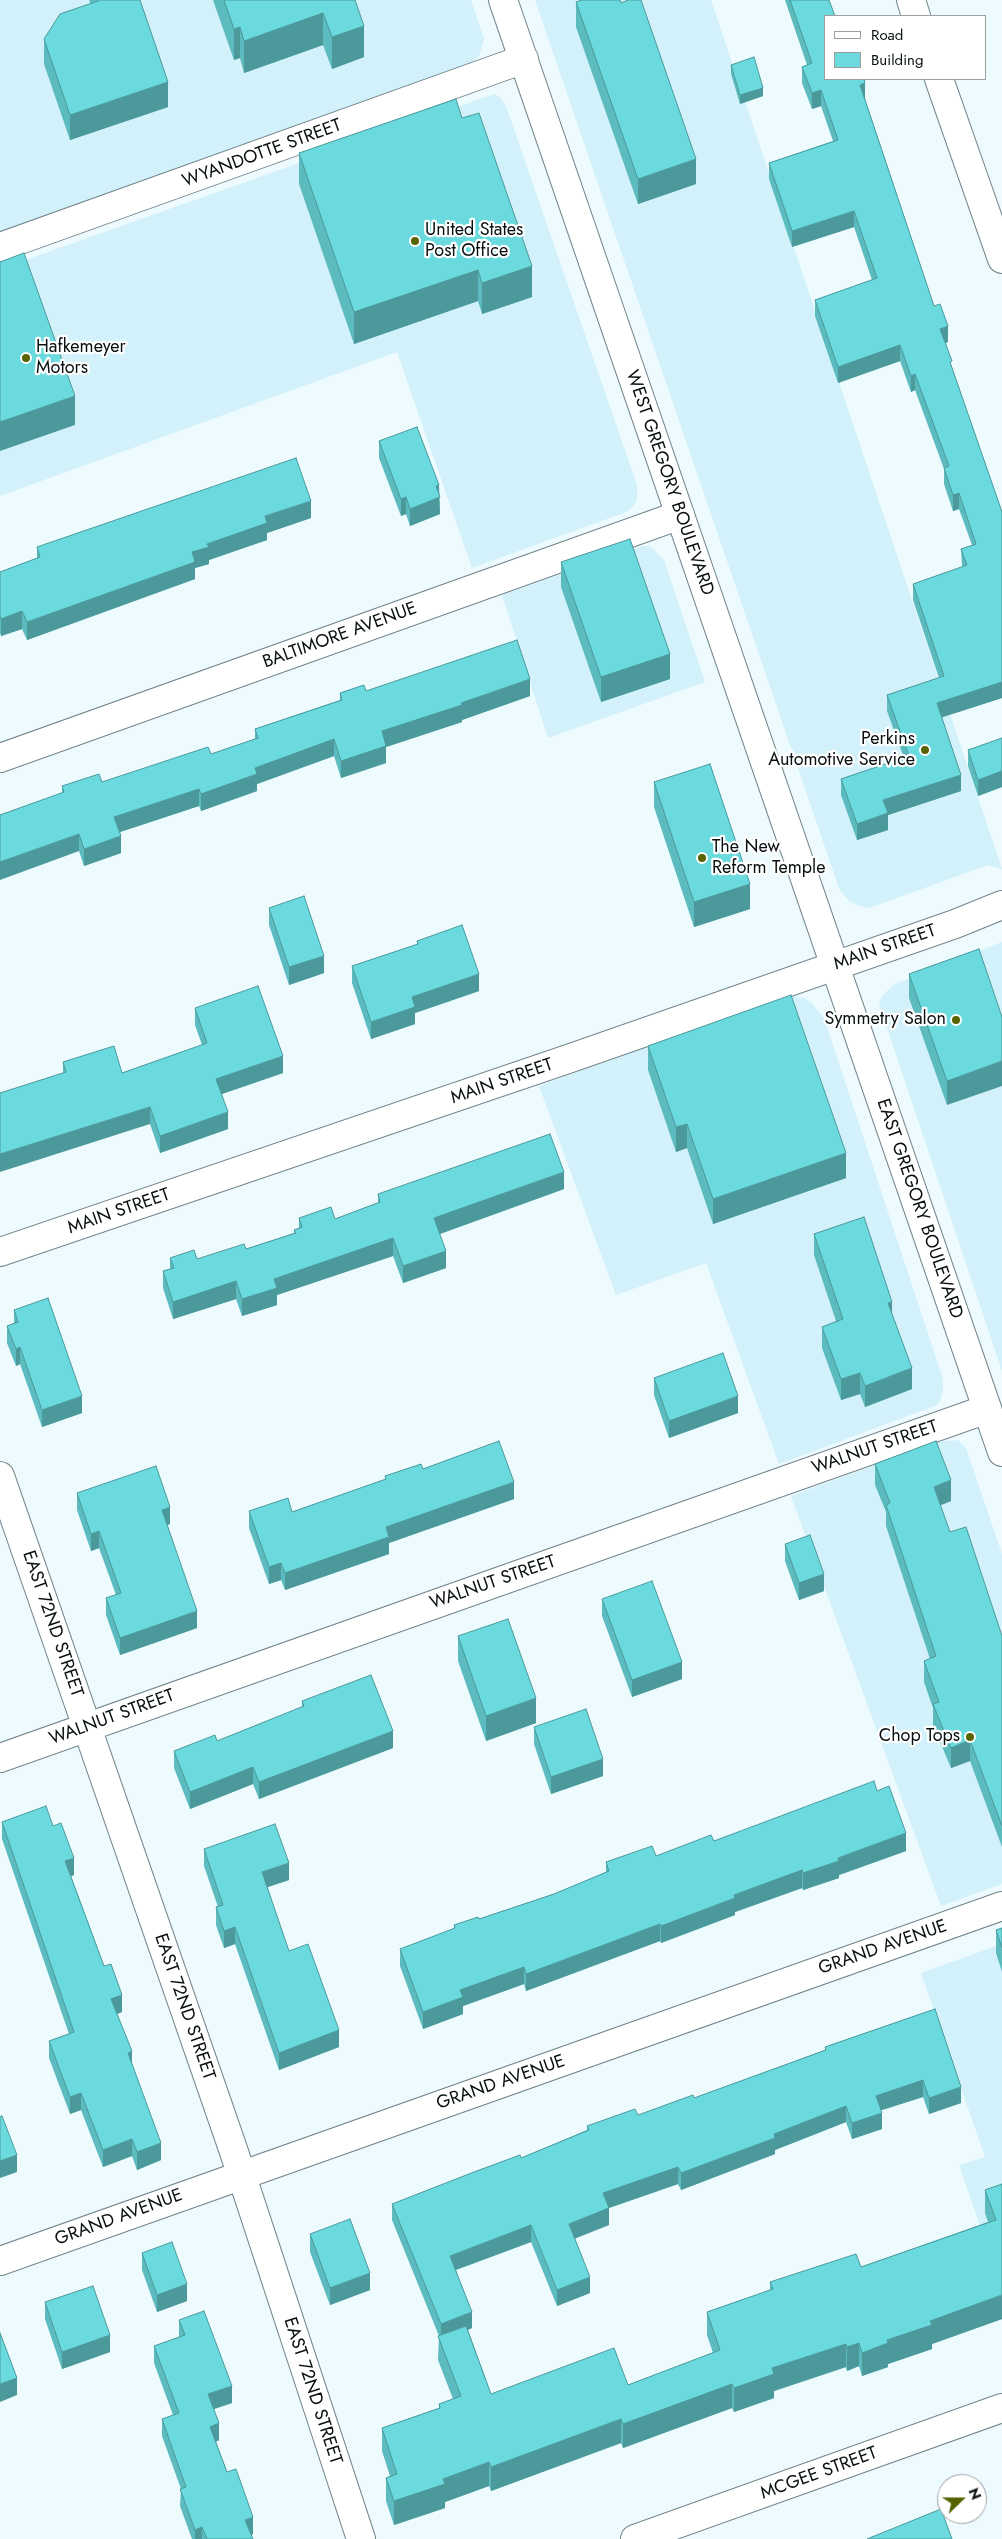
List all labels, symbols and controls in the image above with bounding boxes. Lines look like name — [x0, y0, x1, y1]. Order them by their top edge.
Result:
legend — [824, 15, 987, 80]
text: Road — [871, 24, 903, 46]
text: Building — [871, 49, 923, 71]
street label: WYANDOTTE STREET — [180, 115, 344, 193]
place label: United States Post Office — [425, 220, 523, 262]
marker: United States Post Office — [409, 235, 421, 247]
place label: Hafkemeyer Motors — [36, 337, 126, 379]
marker: Hafkemeyer Motors — [20, 352, 32, 364]
street label: WEST GREGORY BOULEVARD — [620, 368, 718, 598]
street label: BALTIMORE AVENUE — [260, 598, 420, 674]
place label: Perkins Automotive Service — [768, 729, 915, 772]
marker: Perkins Automotive Service — [919, 744, 931, 756]
place label: The New Reform Temple — [712, 837, 825, 880]
marker: The New Reform Temple — [696, 852, 708, 864]
street label: MAIN STREET — [831, 920, 939, 976]
place label: Symmetry Salon — [825, 1009, 946, 1031]
marker: Symmetry Salon — [950, 1014, 962, 1026]
street label: MAIN STREET — [448, 1054, 556, 1110]
street label: EAST GREGORY BOULEVARD — [871, 1096, 967, 1322]
street label: MAIN STREET — [65, 1184, 173, 1240]
street label: WALNUT STREET — [809, 1416, 941, 1480]
street label: EAST 72ND STREET — [17, 1548, 87, 1700]
street label: WALNUT STREET — [427, 1551, 559, 1615]
street label: WALNUT STREET — [47, 1685, 177, 1751]
place label: Chop Tops — [879, 1726, 960, 1748]
marker: Chop Tops — [964, 1731, 976, 1743]
street label: GRAND AVENUE — [816, 1916, 950, 1980]
street label: EAST 72ND STREET — [149, 1931, 219, 2083]
street label: GRAND AVENUE — [434, 2051, 568, 2115]
street label: GRAND AVENUE — [52, 2185, 186, 2251]
street label: EAST 72ND STREET — [278, 2315, 346, 2467]
street label: MCGEE STREET — [758, 2443, 880, 2505]
north arrow — [937, 2474, 987, 2524]
text: N — [964, 2485, 986, 2503]

